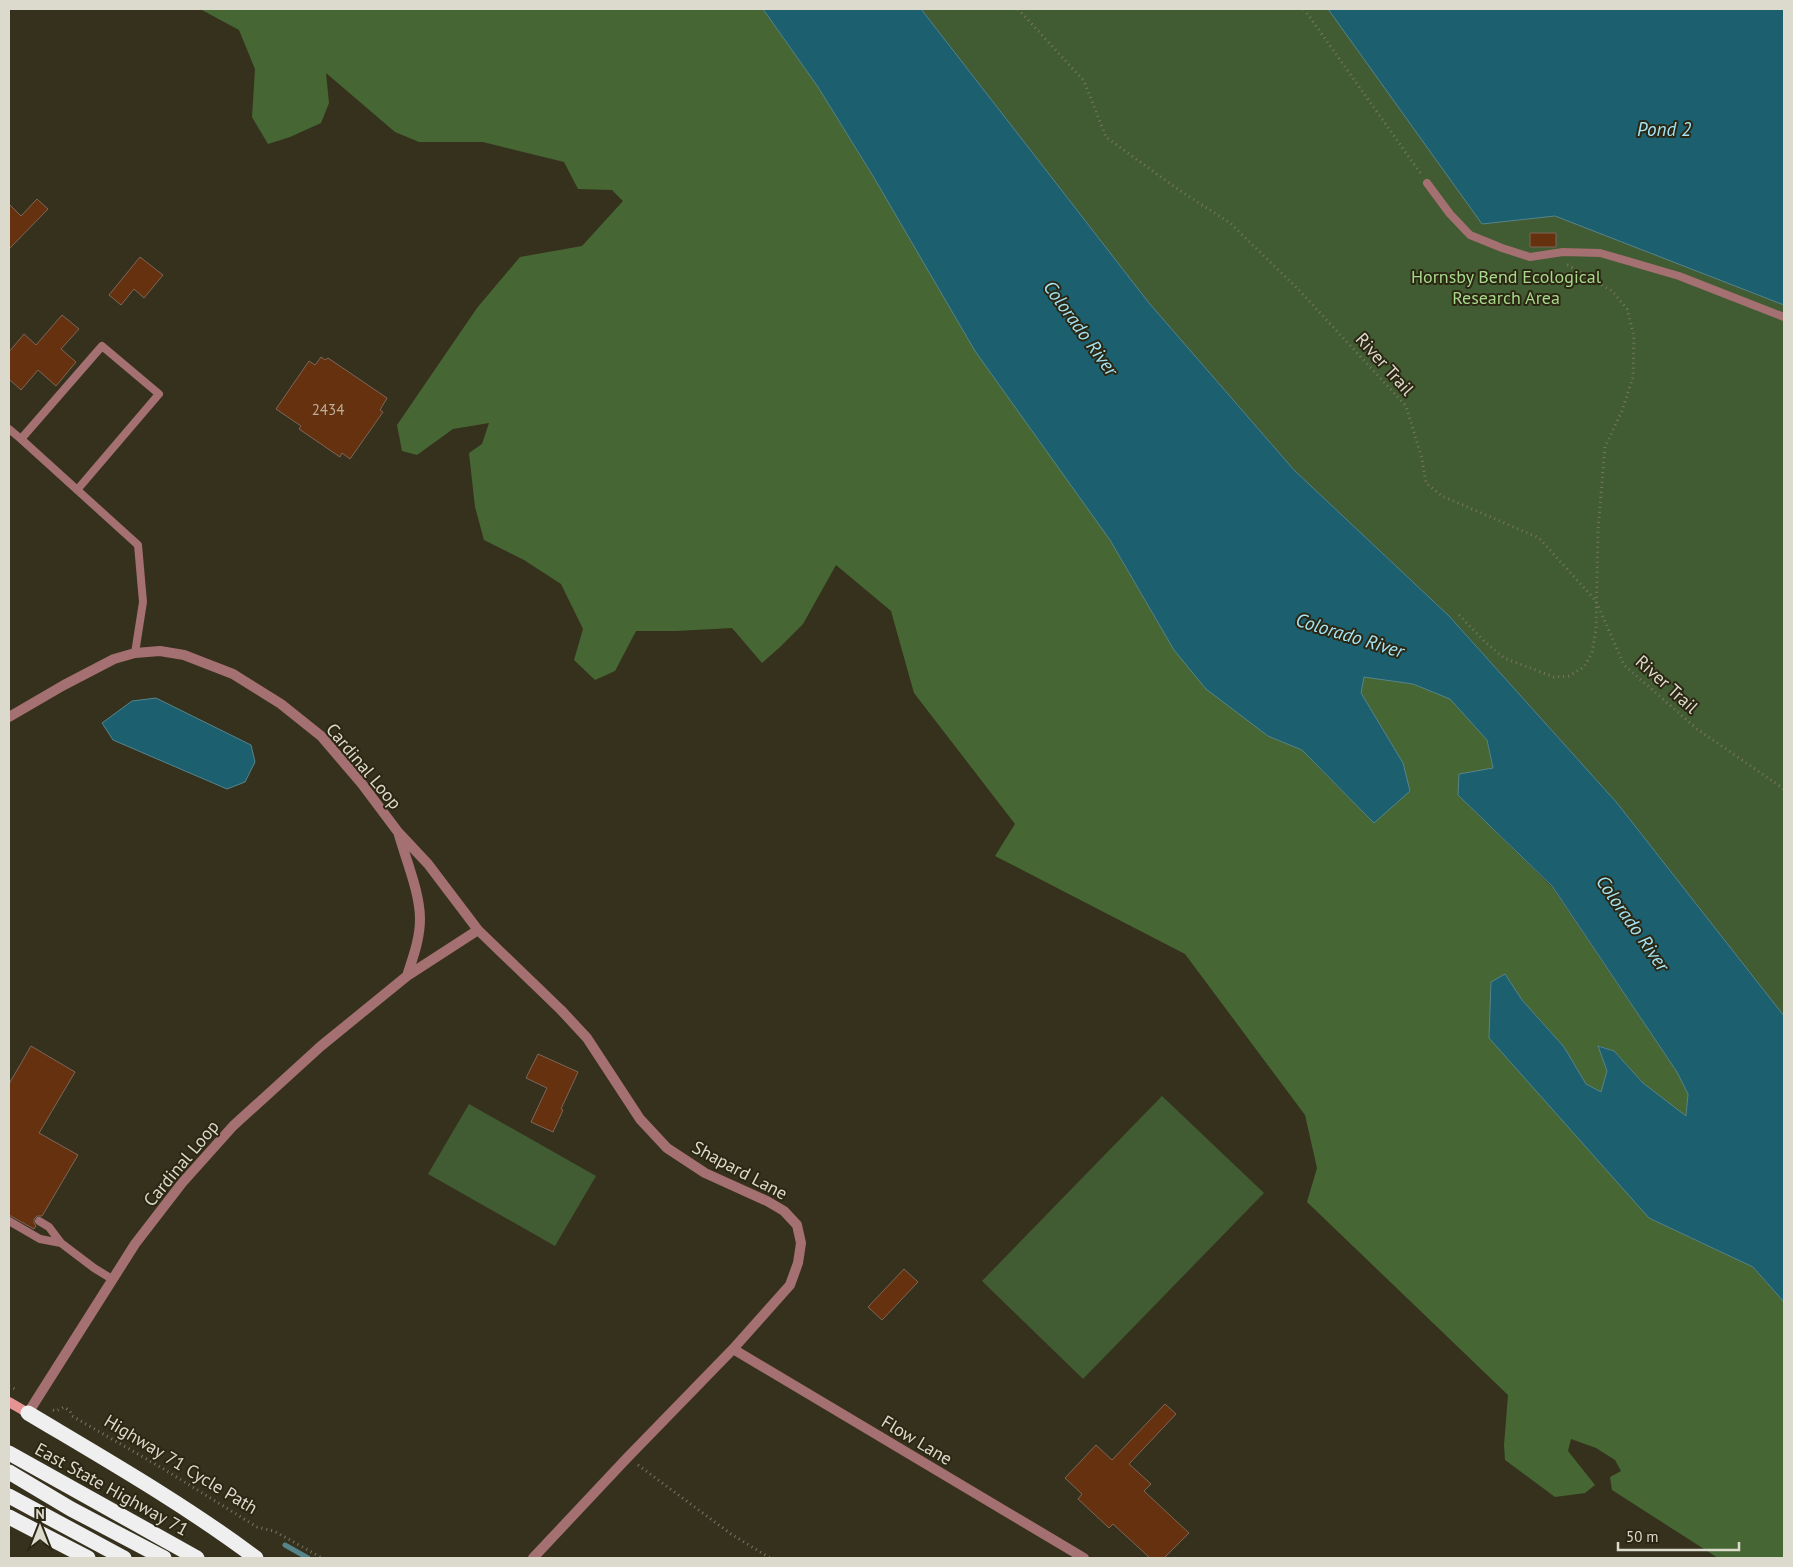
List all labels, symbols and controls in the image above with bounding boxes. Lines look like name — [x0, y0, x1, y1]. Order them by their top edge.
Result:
water label: Pond 2 — [1637, 117, 1691, 141]
park label: Hornsby Bend Ecological Research Area — [1411, 265, 1602, 309]
water label: Colorado River — [1038, 276, 1125, 382]
street label: River Trail — [1351, 328, 1420, 401]
house number: 2434 — [312, 400, 344, 419]
water label: Colorado River — [1293, 607, 1409, 663]
street label: River Trail — [1631, 650, 1704, 719]
street label: Cardinal Loop — [321, 718, 407, 814]
water label: Colorado River — [1591, 870, 1676, 977]
street label: Cardinal Loop — [138, 1115, 224, 1211]
street label: Shapard Lane — [688, 1135, 792, 1205]
street label: Highway 71 Cycle Path — [100, 1409, 262, 1519]
street label: Flow Lane — [877, 1410, 957, 1470]
street label: East State Highway 71 — [31, 1437, 193, 1541]
north arrow — [15, 1502, 65, 1552]
text: N — [35, 1505, 45, 1523]
scale bar — [1618, 1520, 1739, 1552]
text: 50 m — [1626, 1527, 1659, 1546]

